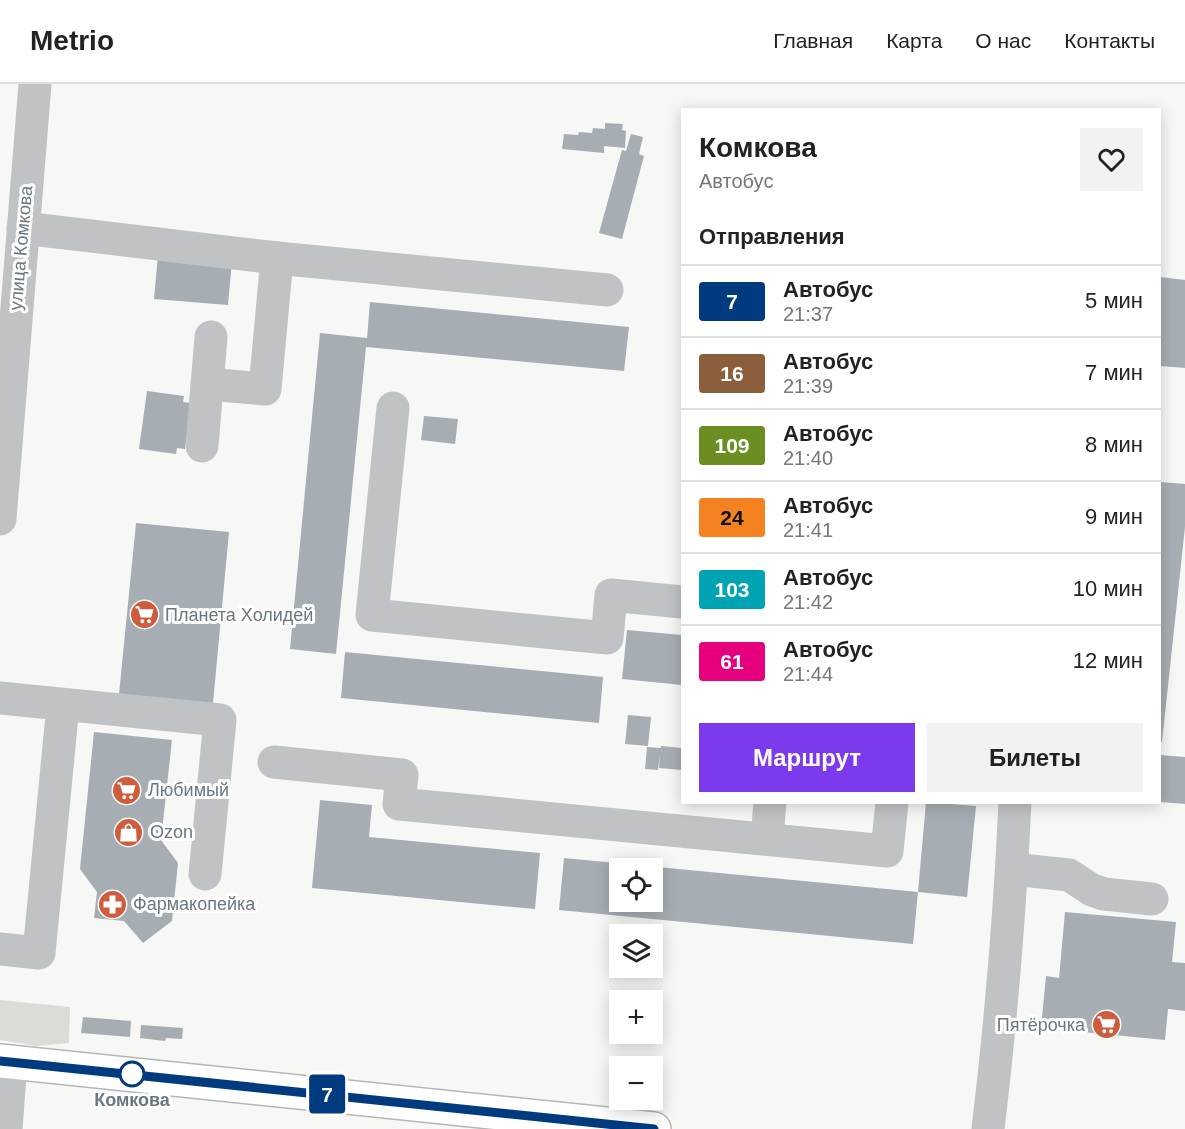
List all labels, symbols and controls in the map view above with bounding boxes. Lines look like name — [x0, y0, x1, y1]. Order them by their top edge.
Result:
text: Metrio — [30, 25, 114, 56]
text: Главная — [773, 29, 853, 52]
text: Карта — [886, 29, 942, 52]
text: О нас — [975, 29, 1031, 52]
text: Контакты — [1064, 29, 1155, 52]
button: heart — [1080, 128, 1143, 191]
text: Комкова — [699, 132, 817, 163]
text: Автобус — [699, 170, 773, 192]
street label: улица Комкова — [6, 184, 36, 311]
text: Отправления — [699, 224, 845, 249]
text: Автобус — [783, 277, 873, 302]
text: 5 мин — [1085, 288, 1143, 313]
text: 7 — [726, 290, 738, 313]
text: 21:37 — [783, 303, 833, 325]
text: Автобус — [783, 349, 873, 374]
text: 7 мин — [1085, 360, 1143, 385]
text: 16 — [720, 362, 744, 385]
text: 21:39 — [783, 375, 833, 397]
text: Автобус — [783, 421, 873, 446]
text: 8 мин — [1085, 432, 1143, 457]
text: 109 — [714, 434, 750, 457]
text: 21:40 — [783, 447, 833, 469]
text: Автобус — [783, 493, 873, 518]
text: 9 мин — [1085, 504, 1143, 529]
text: 24 — [720, 506, 744, 529]
text: 21:41 — [783, 519, 833, 541]
text: Автобус — [783, 565, 873, 590]
text: 10 мин — [1073, 576, 1143, 601]
text: 103 — [714, 578, 750, 601]
text: 21:42 — [783, 591, 833, 613]
supermarket icon: Планета Холидей — [128, 599, 160, 631]
place label: Планета Холидей — [165, 605, 313, 625]
text: Автобус — [783, 637, 873, 662]
text: 12 мин — [1073, 648, 1143, 673]
text: 61 — [720, 650, 744, 673]
text: 21:44 — [783, 663, 833, 685]
button: Маршрут — [699, 723, 915, 792]
button: Билеты — [927, 723, 1143, 792]
supermarket icon: Любимый — [111, 774, 143, 806]
place label: Любимый — [148, 780, 229, 800]
shop icon: Ozon — [113, 816, 145, 848]
place label: Ozon — [150, 822, 193, 842]
map controls — [609, 858, 663, 1110]
button: locate — [609, 858, 663, 912]
pharmacy icon: Фармакопейка — [96, 888, 128, 920]
place label: Фармакопейка — [133, 894, 256, 914]
button: layers — [609, 924, 663, 978]
button: + — [609, 990, 663, 1044]
supermarket icon: Пятёрочка — [1090, 1009, 1122, 1041]
place label: Пятёрочка — [997, 1015, 1086, 1035]
button: − — [609, 1056, 663, 1110]
marker: Комкова — [119, 1061, 145, 1087]
line badge: 7 — [308, 1074, 346, 1114]
text: 7 — [321, 1083, 333, 1106]
place label: Комкова — [94, 1090, 171, 1110]

